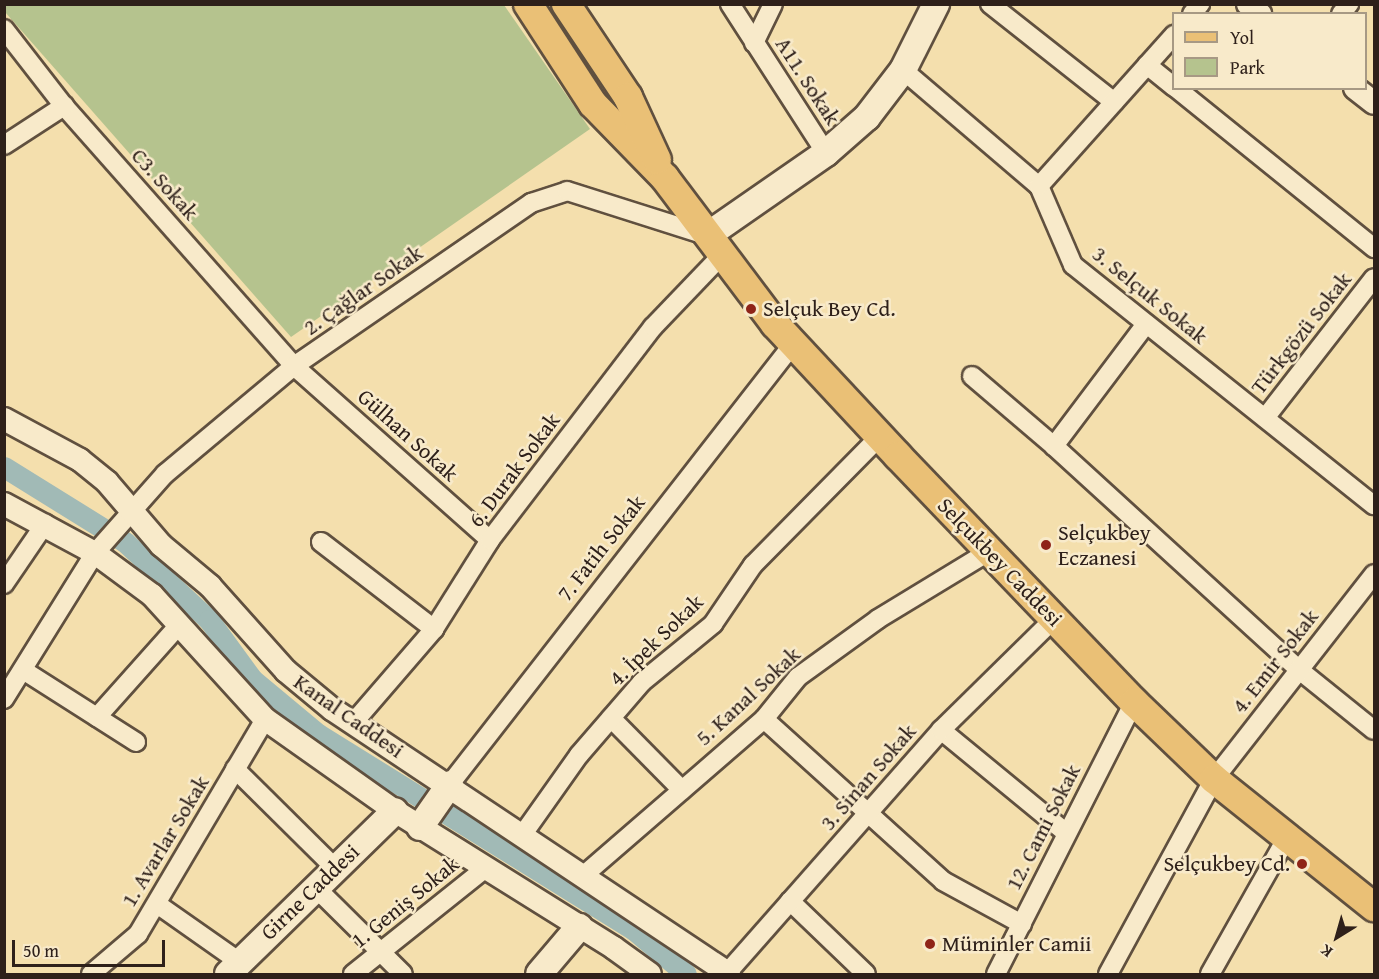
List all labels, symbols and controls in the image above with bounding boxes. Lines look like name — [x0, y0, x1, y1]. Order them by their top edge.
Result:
legend — [1172, 12, 1367, 90]
text: Yol — [1230, 24, 1254, 51]
street label: A11. Sokak — [770, 32, 846, 130]
text: Park — [1230, 54, 1265, 81]
street label: C3. Sokak — [126, 143, 204, 225]
street label: 2. Çağlar Sokak — [298, 239, 428, 341]
street label: 3. Selçuk Sokak — [1087, 241, 1213, 349]
street label: Türkgözü Sokak — [1245, 267, 1357, 399]
place label: Selçuk Bey Cd. — [763, 296, 896, 322]
marker: Selçuk Bey Cd. — [744, 302, 758, 316]
street label: Gülhan Sokak — [352, 383, 464, 487]
street label: 6. Durak Sokak — [463, 408, 565, 532]
street label: 7. Fatih Sokak — [552, 490, 650, 606]
street label: Selçukbey Caddesi — [932, 492, 1068, 632]
place label: Selçukbey Eczanesi — [1058, 519, 1151, 570]
marker: Selçukbey Eczanesi — [1039, 538, 1053, 552]
street label: 4. İpek Sokak — [604, 589, 708, 691]
street label: 4. Emir Sokak — [1226, 604, 1324, 718]
street label: 5. Kanal Sokak — [690, 641, 806, 751]
street label: Kanal Caddesi — [289, 668, 409, 764]
street label: 3. Sinan Sokak — [815, 718, 921, 836]
street label: 12. Cami Sokak — [1000, 760, 1086, 894]
street label: 1. Avarlar Sokak — [116, 771, 214, 911]
street label: Girne Caddesi — [255, 838, 365, 946]
street label: 1. Geniş Sokak — [346, 851, 464, 953]
place label: Selçukbey Cd. — [1163, 851, 1290, 877]
marker: Selçukbey Cd. — [1295, 857, 1309, 871]
north arrow — [1307, 907, 1367, 967]
scale bar — [15, 928, 168, 966]
place label: Müminler Camii — [942, 931, 1092, 957]
text: 50 m — [23, 937, 59, 964]
marker: Müminler Camii — [923, 937, 937, 951]
text: K — [1315, 939, 1337, 964]

